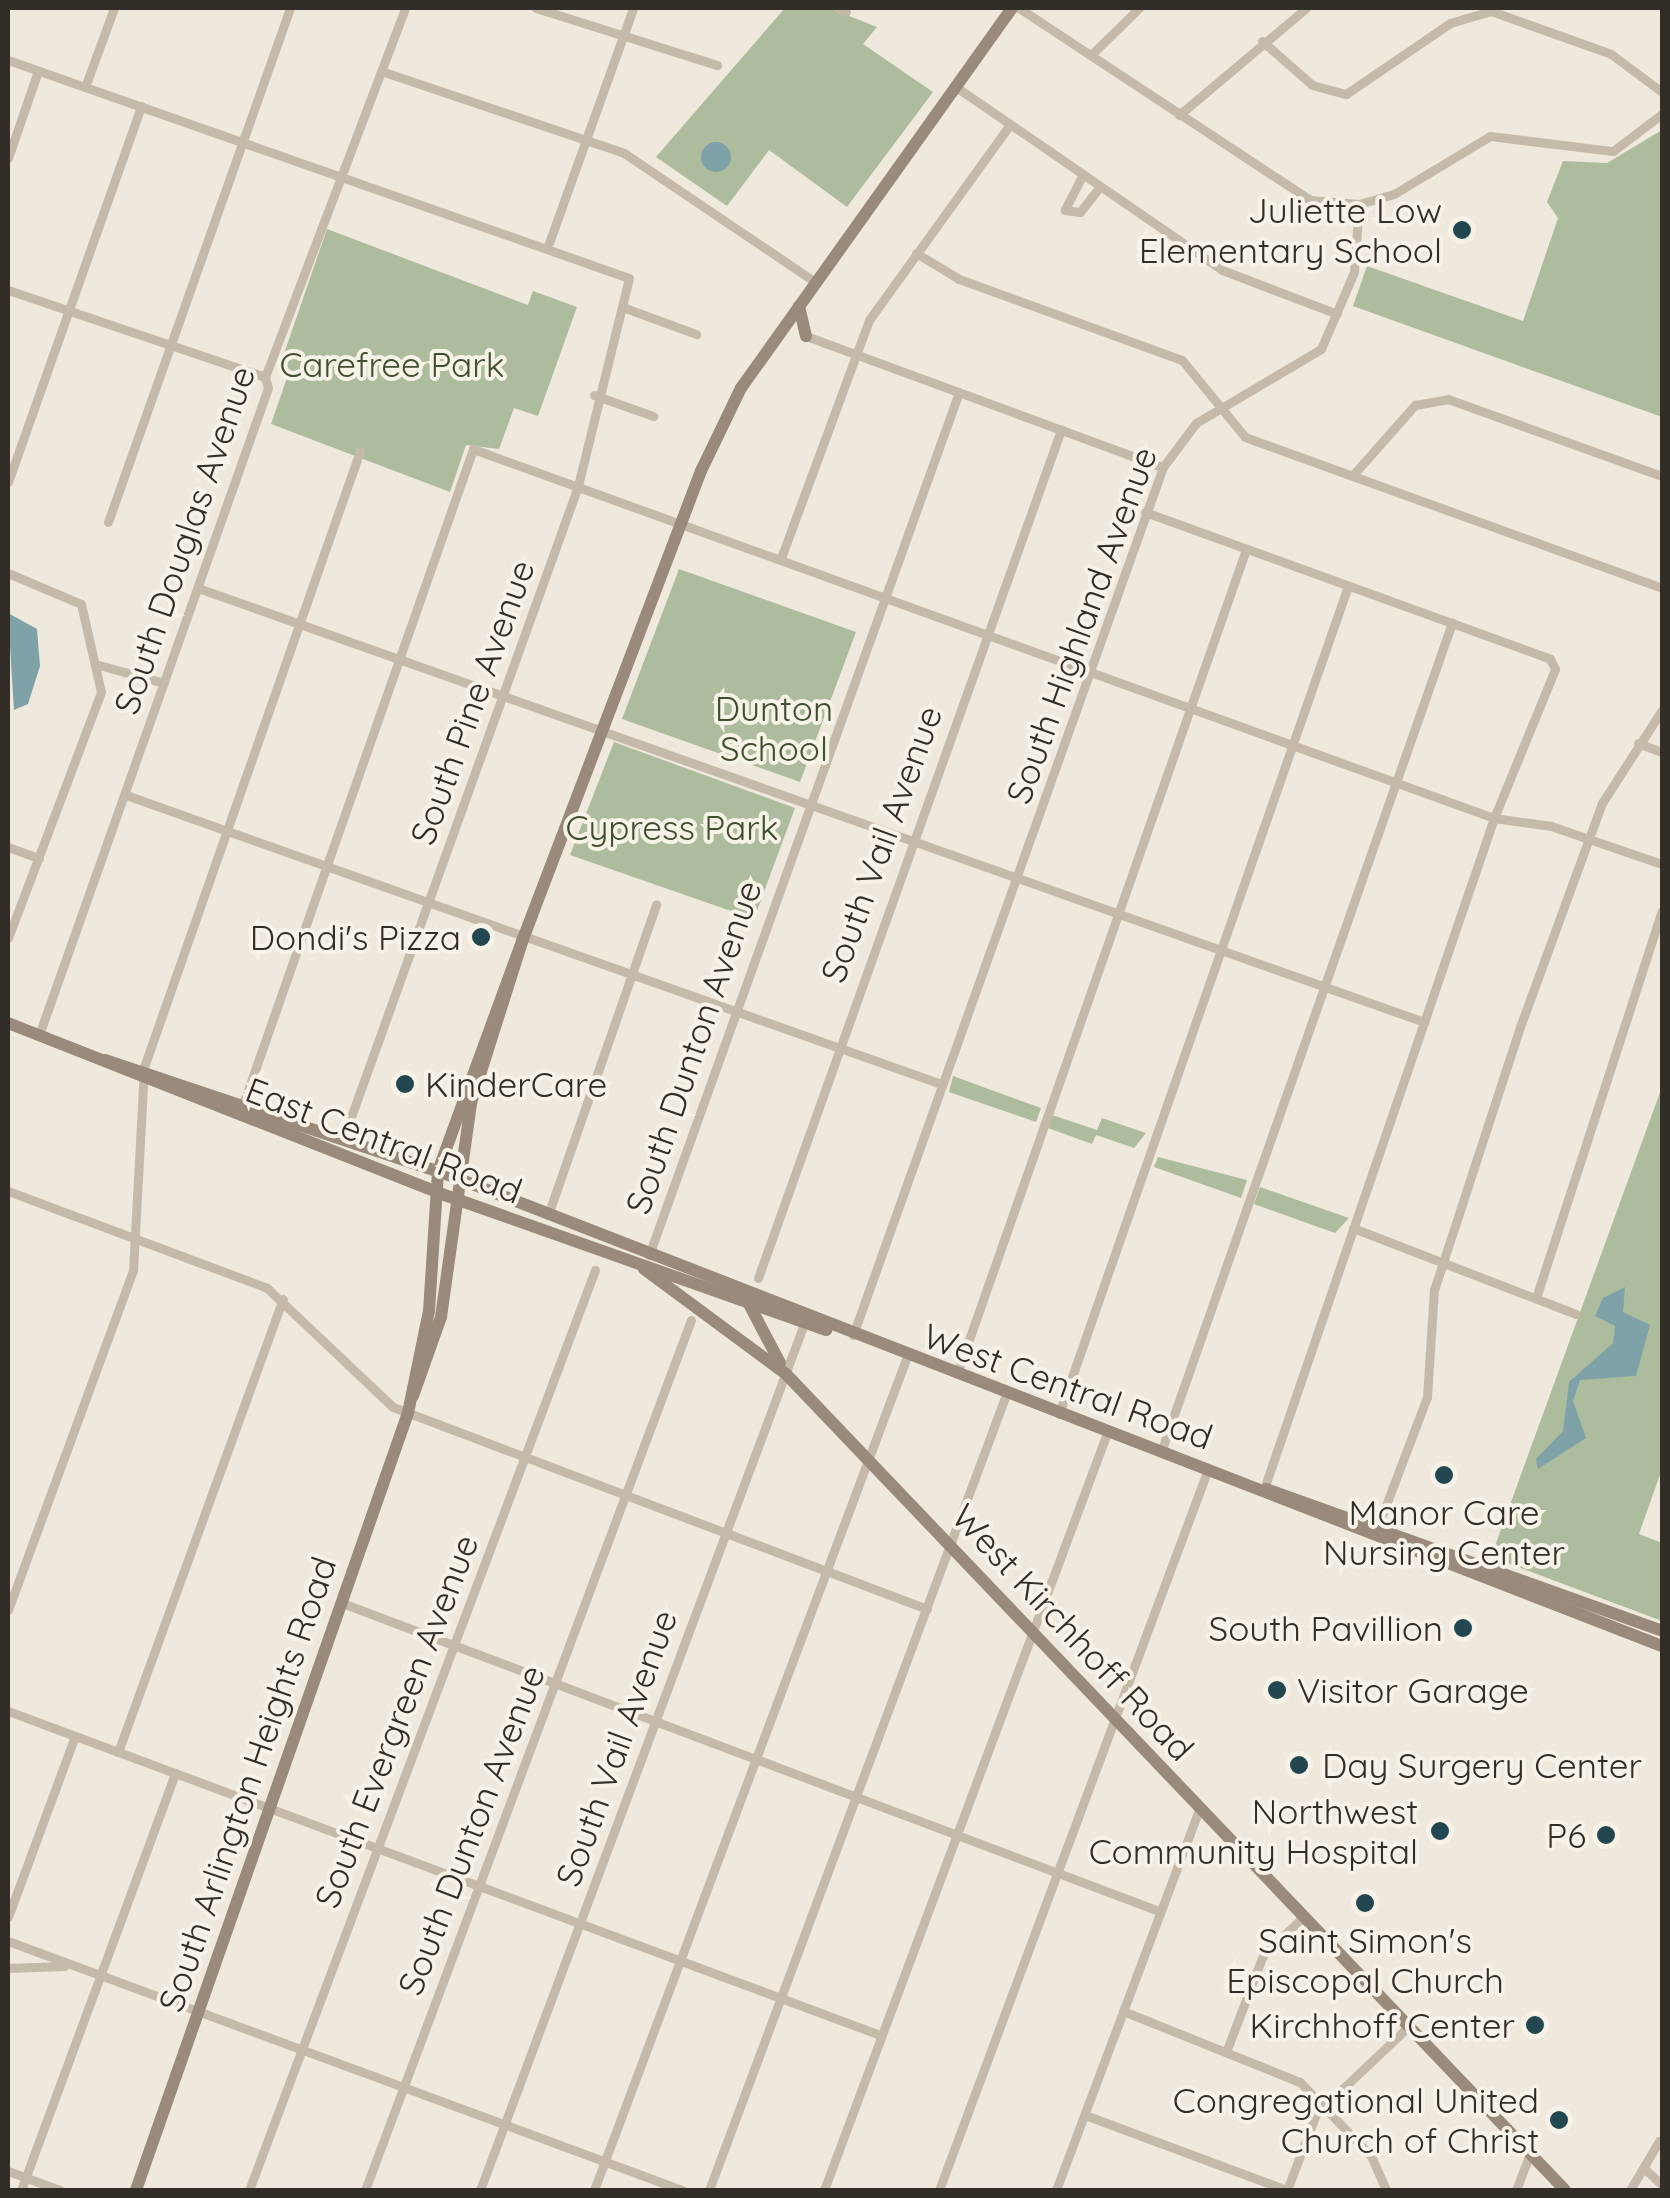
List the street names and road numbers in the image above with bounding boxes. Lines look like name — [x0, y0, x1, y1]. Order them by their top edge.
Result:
street label: South Douglas Avenue — [105, 361, 263, 719]
street label: South Highland Avenue — [997, 441, 1165, 809]
street label: South Pine Avenue — [401, 554, 543, 850]
street label: South Vail Avenue — [812, 700, 950, 988]
street label: South Dunton Avenue — [616, 875, 770, 1219]
street label: East Central Road — [240, 1068, 528, 1212]
street label: West Central Road — [918, 1314, 1218, 1458]
street label: West Kirchhoff Road — [943, 1495, 1203, 1769]
street label: South Evergreen Avenue — [305, 1529, 487, 1913]
street label: South Arlington Heights Road — [149, 1551, 345, 2017]
street label: South Vail Avenue — [547, 1604, 685, 1892]
street label: South Dunton Avenue — [389, 1659, 553, 2001]

